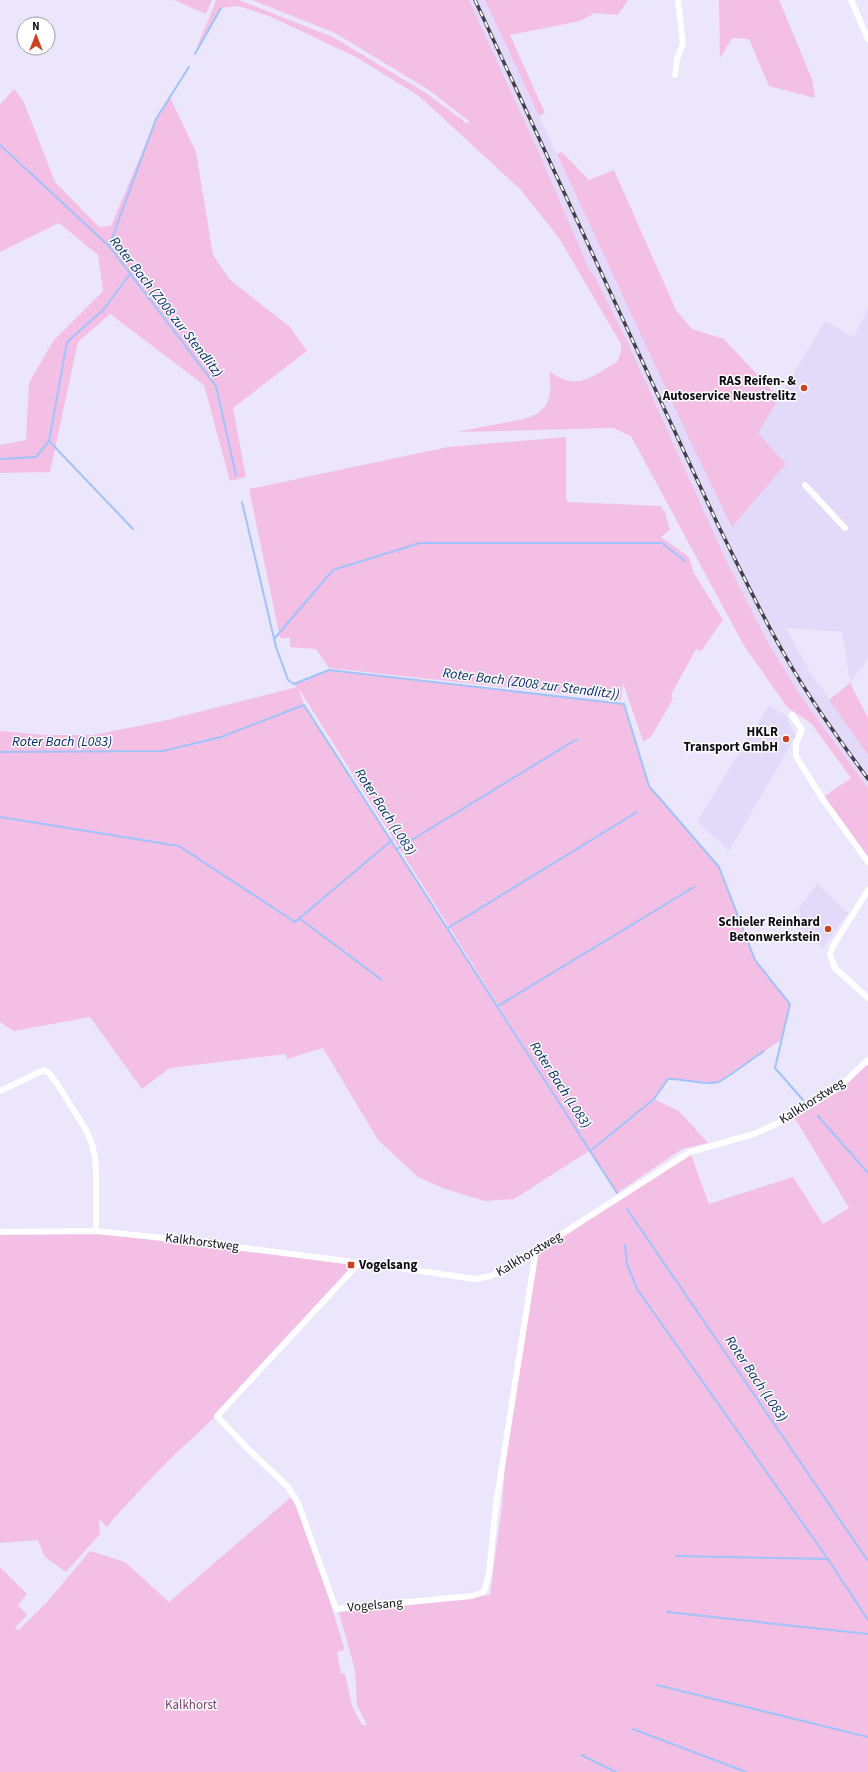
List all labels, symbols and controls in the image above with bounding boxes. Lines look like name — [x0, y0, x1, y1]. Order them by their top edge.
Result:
north arrow — [16, 16, 56, 56]
text: N — [32, 19, 40, 34]
water label: Roter Bach (Z008 zur Stendlitz) — [105, 232, 227, 382]
place label: RAS Reifen- & Autoservice Neustrelitz — [662, 372, 796, 405]
marker: RAS Reifen- & Autoservice Neustrelitz — [799, 383, 809, 393]
water label: Roter Bach (Z008 zur Stendlitz)) — [441, 663, 621, 705]
place label: HKLR Transport GmbH — [683, 723, 778, 756]
water label: Roter Bach (L083) — [12, 732, 112, 752]
marker: HKLR Transport GmbH — [781, 734, 791, 744]
water label: Roter Bach (L083) — [349, 765, 421, 859]
place label: Schieler Reinhard Betonwerkstein — [718, 913, 820, 946]
marker: Schieler Reinhard Betonwerkstein — [823, 924, 833, 934]
water label: Roter Bach (L083) — [524, 1038, 596, 1132]
street label: Kalkhorstweg — [776, 1073, 849, 1128]
street label: Kalkhorstweg — [493, 1227, 566, 1281]
street label: Kalkhorstweg — [164, 1229, 240, 1256]
place label: Vogelsang — [358, 1256, 417, 1274]
marker: Vogelsang — [346, 1260, 356, 1270]
water label: Roter Bach (L083) — [720, 1332, 792, 1426]
street label: Vogelsang — [347, 1594, 404, 1616]
park label: Kalkhorst — [165, 1696, 218, 1714]

